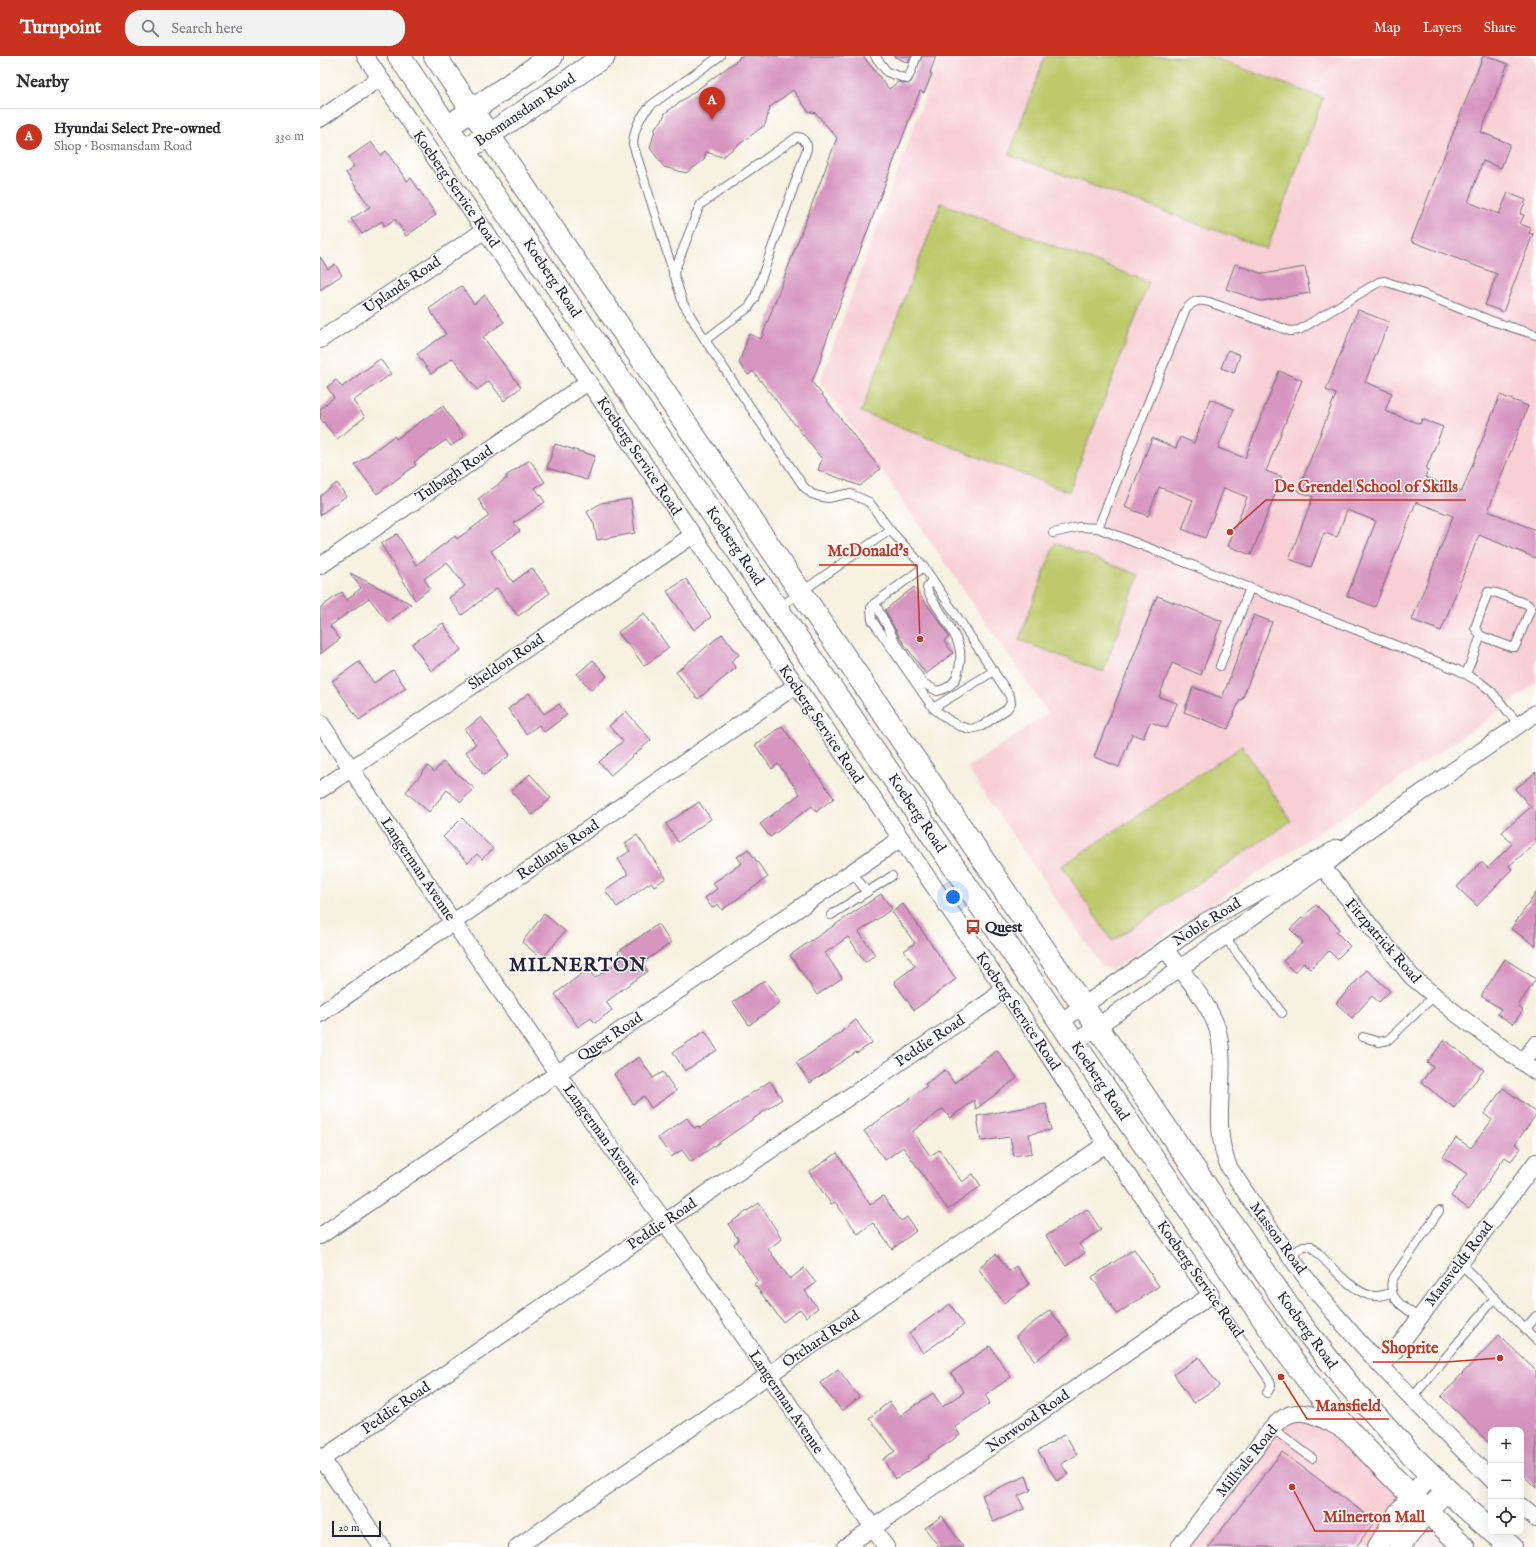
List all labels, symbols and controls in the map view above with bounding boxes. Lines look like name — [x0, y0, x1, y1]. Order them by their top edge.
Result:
search box — [125, 10, 405, 46]
text: Turnpoint — [20, 16, 101, 40]
icon: search — [139, 17, 161, 39]
text: Search here — [171, 19, 243, 38]
text: Map — [1374, 19, 1401, 37]
text: Layers — [1423, 19, 1462, 37]
text: Share — [1484, 19, 1516, 37]
street label: Bosmansdam Road — [471, 69, 580, 151]
text: Nearby — [16, 72, 69, 93]
pin: A — [699, 87, 725, 120]
text: Hyundai Select Pre-owned — [54, 119, 221, 138]
street label: Koeberg Service Road — [408, 127, 504, 252]
text: A — [25, 128, 33, 145]
text: 330 m — [275, 128, 304, 145]
text: Shop · Bosmansdam Road — [54, 138, 192, 155]
street label: Koeberg Road — [519, 235, 586, 322]
street label: Uplands Road — [360, 252, 445, 318]
street label: Koeberg Service Road — [592, 393, 686, 520]
street label: Tulbagh Road — [412, 441, 497, 507]
callout: De Grendel School of Skills — [1266, 472, 1466, 500]
text: De Grendel School of Skills — [1274, 478, 1458, 498]
street label: Koeberg Road — [702, 503, 769, 590]
callout: McDonald's — [819, 537, 917, 565]
text: McDonald's — [827, 542, 909, 562]
street label: Sheldon Road — [464, 629, 549, 694]
street label: Koeberg Service Road — [774, 661, 868, 788]
street label: Koeberg Road — [884, 770, 951, 857]
street label: Langerman Avenue — [376, 814, 460, 924]
street label: Redlands Road — [513, 815, 604, 885]
your location — [943, 887, 963, 907]
street label: Noble Road — [1169, 893, 1245, 950]
street label: Fitzpatrick Road — [1341, 895, 1426, 988]
bus stop icon: Quest — [964, 918, 982, 936]
place label: Quest — [985, 918, 1023, 937]
street label: Koeberg Service Road — [971, 948, 1065, 1075]
district label: MILNERTON — [509, 954, 647, 978]
street label: Quest Road — [574, 1008, 647, 1066]
street label: Peddie Road — [892, 1010, 969, 1071]
street label: Koeberg Road — [1067, 1038, 1134, 1125]
street label: Langerman Avenue — [559, 1081, 645, 1190]
street label: Peddie Road — [624, 1193, 701, 1254]
street label: Masson Road — [1246, 1198, 1311, 1279]
street label: Koeberg Service Road — [1152, 1217, 1248, 1342]
street label: Mansveldt Road — [1421, 1217, 1498, 1310]
street label: Koeberg Road — [1272, 1287, 1342, 1373]
street label: Orchard Road — [779, 1306, 864, 1372]
callout: Shoprite — [1373, 1334, 1446, 1362]
text: Shoprite — [1382, 1339, 1439, 1359]
street label: Langerman Avenue — [744, 1347, 828, 1457]
street label: Peddie Road — [358, 1377, 435, 1439]
street label: Norwood Road — [983, 1385, 1074, 1457]
callout: Mansfield — [1307, 1391, 1389, 1419]
text: Mansfield — [1315, 1397, 1381, 1417]
street label: Millvale Road — [1212, 1420, 1282, 1501]
map controls — [1488, 1427, 1524, 1535]
button: + — [1488, 1427, 1524, 1463]
button: − — [1488, 1463, 1524, 1499]
button: locate — [1488, 1499, 1524, 1535]
callout: Milnerton Mall — [1315, 1503, 1433, 1531]
text: Milnerton Mall — [1323, 1508, 1426, 1528]
scale bar — [332, 1519, 381, 1538]
text: 20 m — [338, 1521, 359, 1535]

